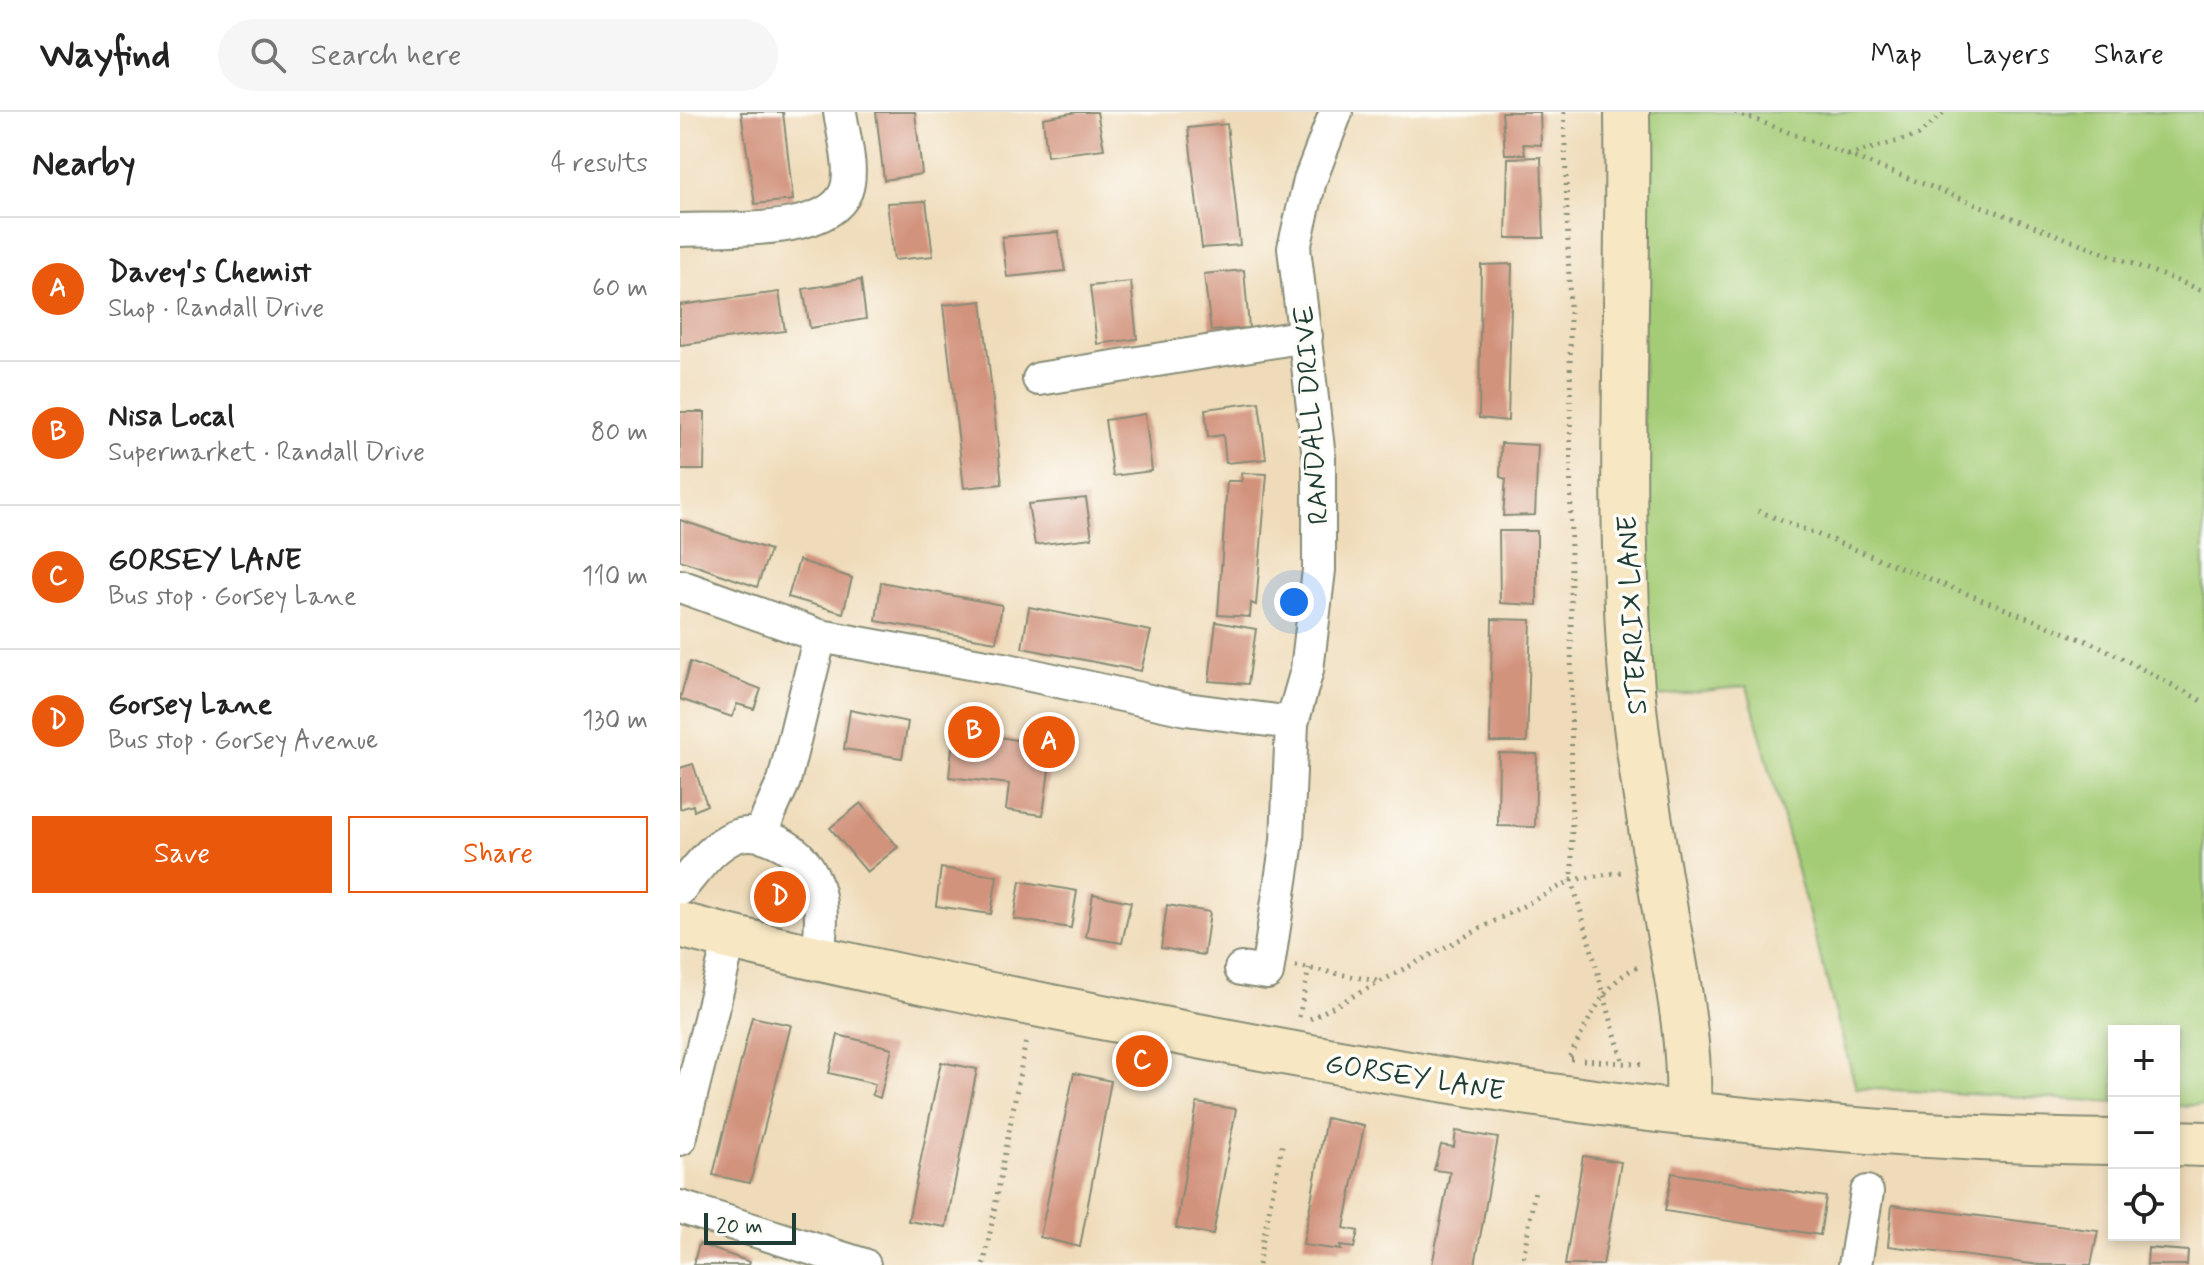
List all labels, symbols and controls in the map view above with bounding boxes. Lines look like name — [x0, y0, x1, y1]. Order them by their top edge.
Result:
search box — [218, 19, 778, 91]
text: Wayfind — [40, 31, 170, 80]
icon: search — [246, 33, 290, 77]
text: Search here — [310, 36, 461, 75]
text: Map — [1871, 37, 1922, 74]
text: Layers — [1966, 37, 2050, 74]
text: Share — [2094, 37, 2164, 74]
text: Nearby — [32, 142, 136, 187]
text: 4 results — [551, 147, 648, 181]
text: Davey's Chemist — [108, 253, 311, 292]
text: A — [49, 272, 67, 306]
text: 60 m — [592, 272, 648, 306]
text: Shop · Randall Drive — [108, 292, 324, 326]
street label: RANDALL DRIVE — [1286, 304, 1339, 526]
text: Nisa Local — [108, 397, 235, 436]
text: B — [50, 416, 66, 450]
text: 80 m — [591, 416, 648, 450]
text: Supermarket · Randall Drive — [108, 436, 425, 470]
street label: STERRIX LANE — [1610, 514, 1657, 716]
text: GORSEY LANE — [108, 541, 302, 580]
text: C — [49, 560, 67, 594]
text: 110 m — [582, 560, 648, 594]
text: Bus stop · Gorsey Lane — [108, 580, 356, 614]
your location — [1274, 582, 1314, 622]
text: Gorsey Lane — [108, 685, 272, 724]
pin: B — [948, 702, 1000, 762]
text: D — [49, 704, 67, 738]
text: 130 m — [582, 704, 648, 738]
pin: A — [1023, 712, 1075, 772]
text: Bus stop · Gorsey Avenue — [108, 724, 378, 758]
button: Save — [32, 816, 332, 893]
button: Share — [348, 816, 648, 893]
pin: D — [754, 867, 806, 927]
map controls — [2108, 1025, 2180, 1241]
button: + — [2108, 1025, 2180, 1097]
pin: C — [1116, 1031, 1168, 1091]
street label: GORSEY LANE — [1322, 1046, 1507, 1111]
button: − — [2108, 1097, 2180, 1169]
button: locate — [2108, 1169, 2180, 1241]
scale bar — [704, 1209, 796, 1245]
text: 20 m — [716, 1213, 763, 1241]

